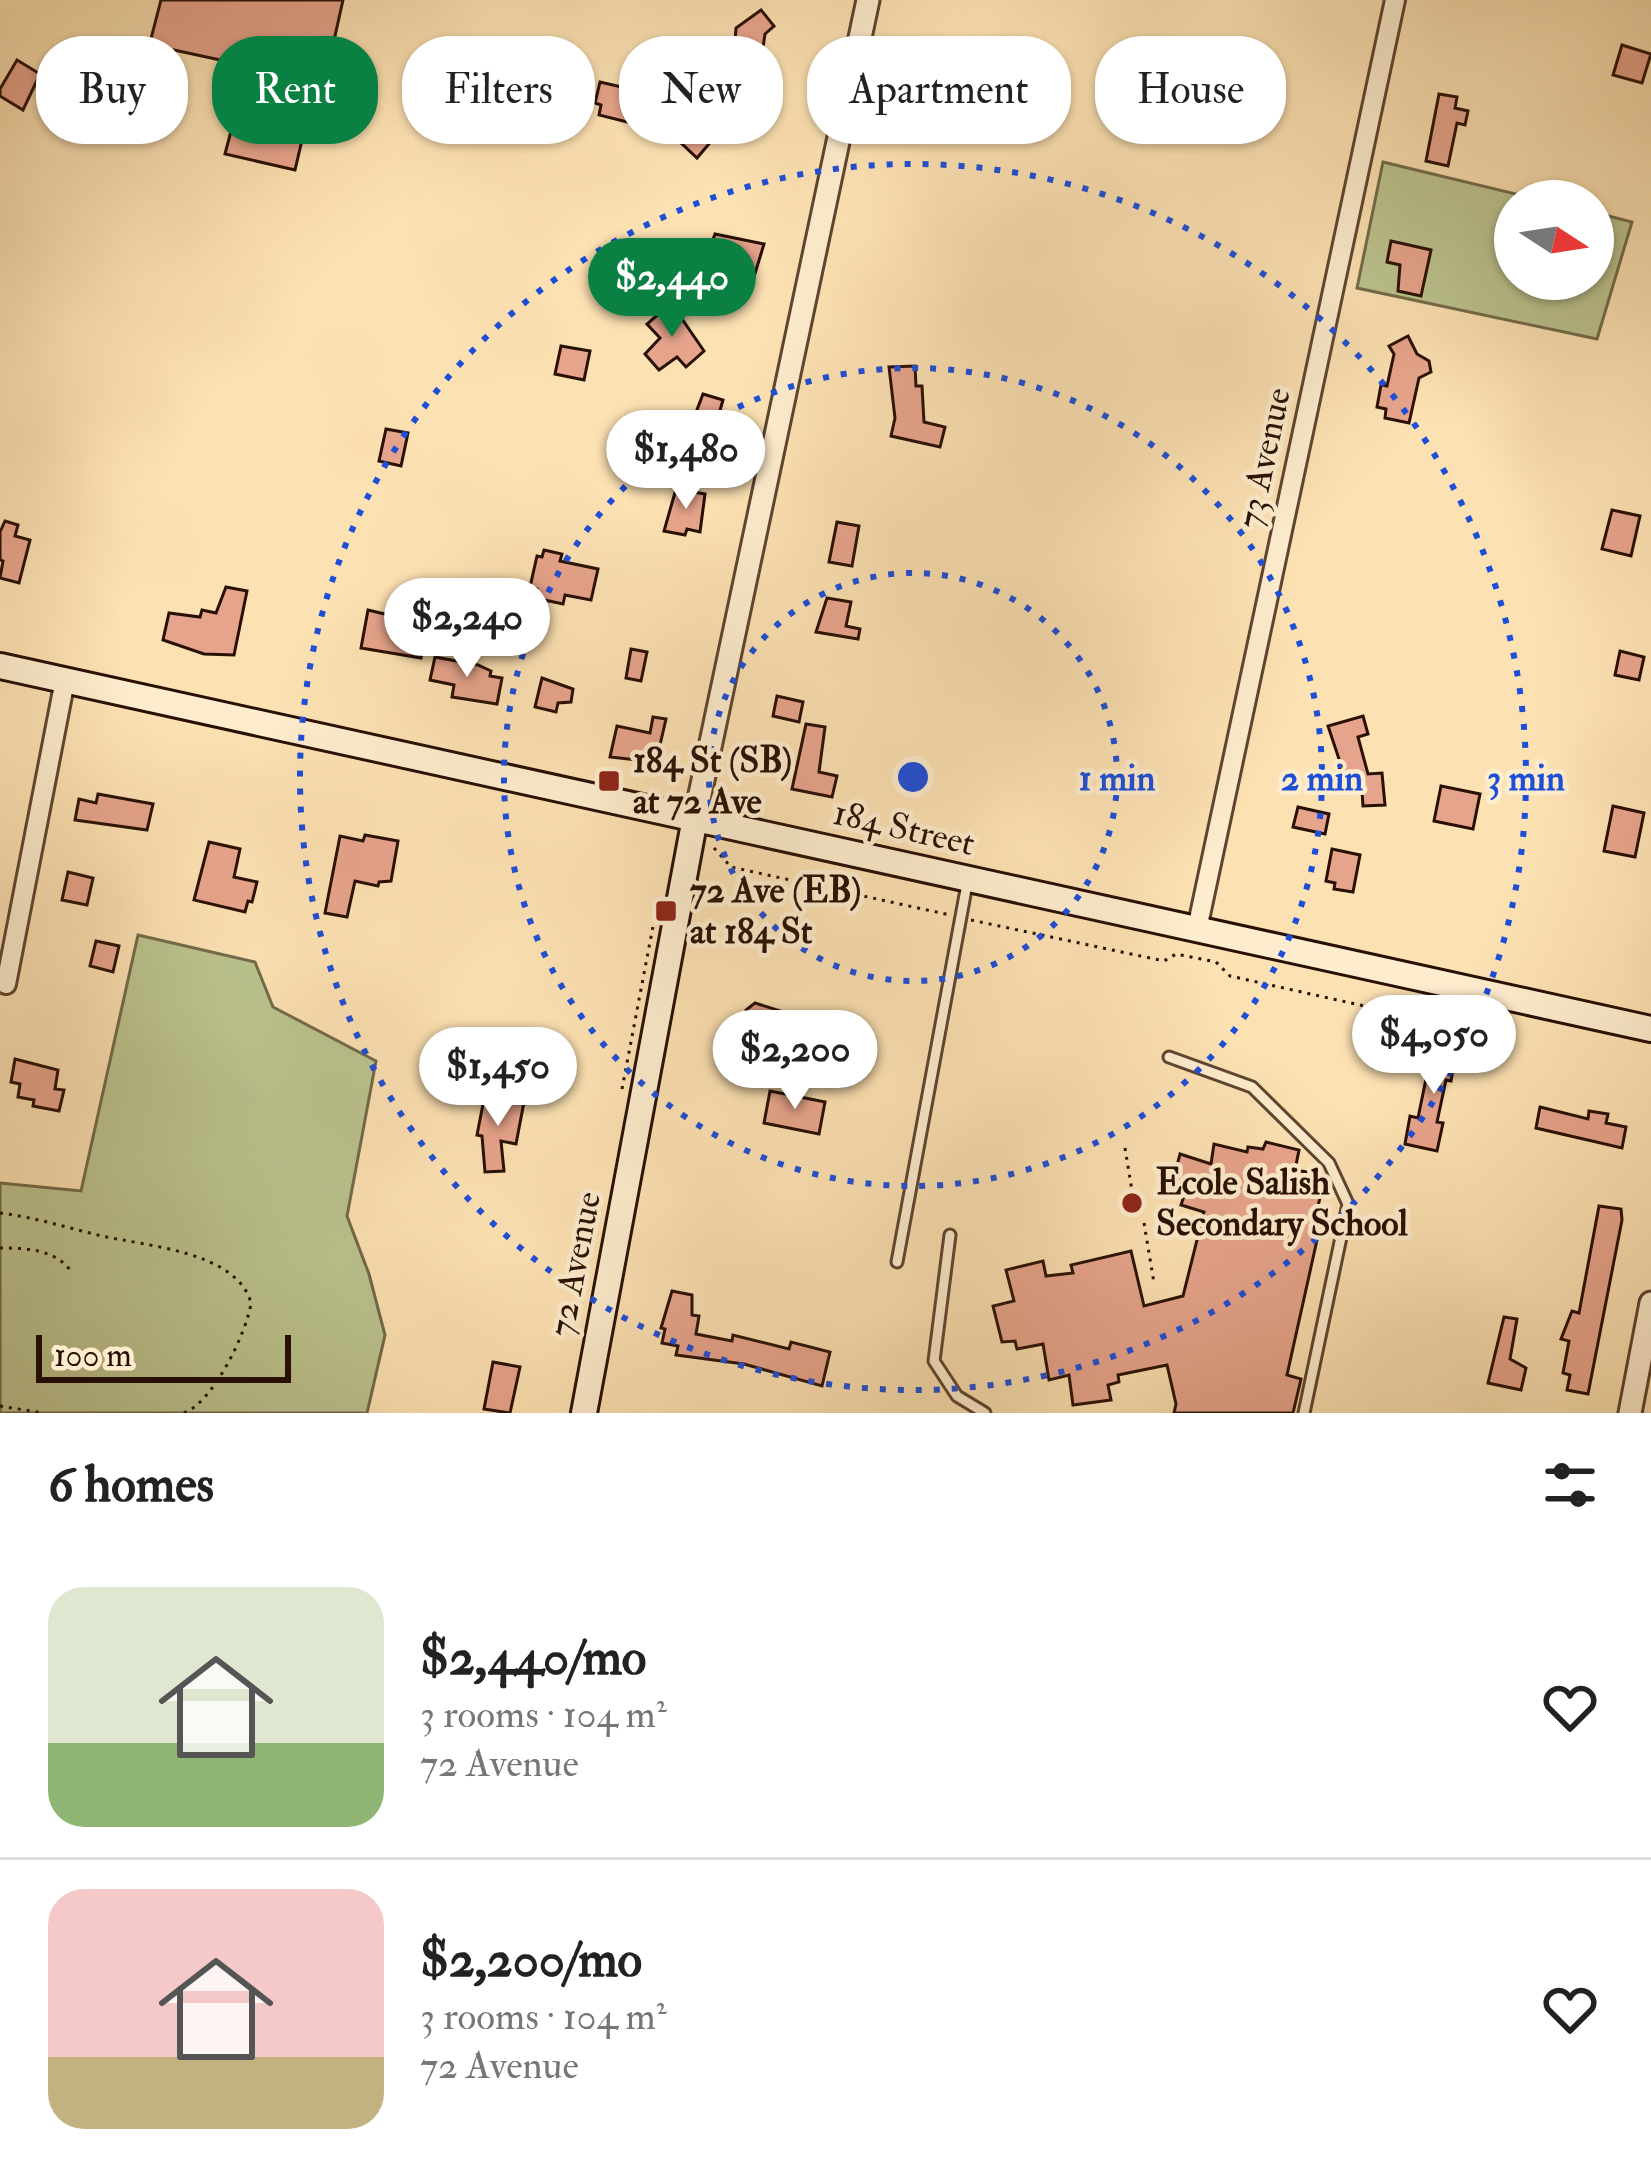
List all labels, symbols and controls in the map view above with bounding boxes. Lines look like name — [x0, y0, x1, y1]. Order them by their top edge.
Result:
chip: Buy — [36, 36, 188, 144]
chip: Rent — [212, 36, 378, 144]
chip: Filters — [402, 36, 595, 144]
chip: New — [619, 36, 783, 144]
chip: Apartment — [807, 36, 1071, 144]
chip: House — [1095, 36, 1286, 144]
north arrow — [1494, 180, 1614, 300]
map controls — [1494, 180, 1614, 300]
pin: $2,440 — [574, 238, 770, 340]
text: $2,440 — [615, 252, 729, 301]
street label: 73 Avenue — [1227, 384, 1301, 532]
pin: $1,480 — [588, 410, 784, 512]
text: $1,480 — [633, 424, 739, 473]
pin: $2,240 — [369, 578, 565, 680]
text: $2,240 — [411, 592, 523, 641]
place label: 184 St (SB) at 72 Ave — [633, 738, 792, 824]
centre of rings — [892, 756, 934, 798]
text: 1 min — [1079, 756, 1156, 801]
text: 2 min — [1281, 756, 1363, 801]
text: 3 min — [1487, 756, 1565, 801]
marker: 184 St (SB) at 72 Ave — [596, 768, 622, 794]
street label: 184 Street — [829, 790, 979, 866]
place label: 72 Ave (EB) at 184 St — [690, 868, 861, 954]
marker: 72 Ave (EB) at 184 St — [653, 898, 679, 924]
pin: $4,050 — [1336, 995, 1532, 1097]
text: $4,050 — [1379, 1009, 1489, 1058]
pin: $2,200 — [697, 1010, 893, 1112]
text: $2,200 — [740, 1024, 850, 1073]
pin: $1,450 — [400, 1027, 596, 1129]
text: $1,450 — [446, 1041, 550, 1090]
place label: Ecole Salish Secondary School — [1156, 1160, 1409, 1247]
street label: 72 Avenue — [539, 1188, 611, 1340]
marker: Ecole Salish Secondary School — [1119, 1190, 1145, 1216]
scale bar — [36, 1329, 291, 1382]
text: 100 m — [54, 1335, 132, 1376]
icon: filters — [1537, 1452, 1603, 1518]
text: 6 homes — [48, 1453, 214, 1517]
text: $2,440/mo — [420, 1626, 646, 1690]
icon: home — [144, 1635, 288, 1779]
icon: heart — [1537, 1674, 1603, 1740]
text: 3 rooms · 104 m² — [420, 1690, 667, 1739]
text: 72 Avenue — [420, 1739, 579, 1788]
text: $2,200/mo — [420, 1928, 642, 1992]
icon: home — [144, 1937, 288, 2081]
icon: heart — [1537, 1976, 1603, 2042]
text: 3 rooms · 104 m² — [420, 1992, 667, 2041]
text: 72 Avenue — [420, 2041, 579, 2090]

